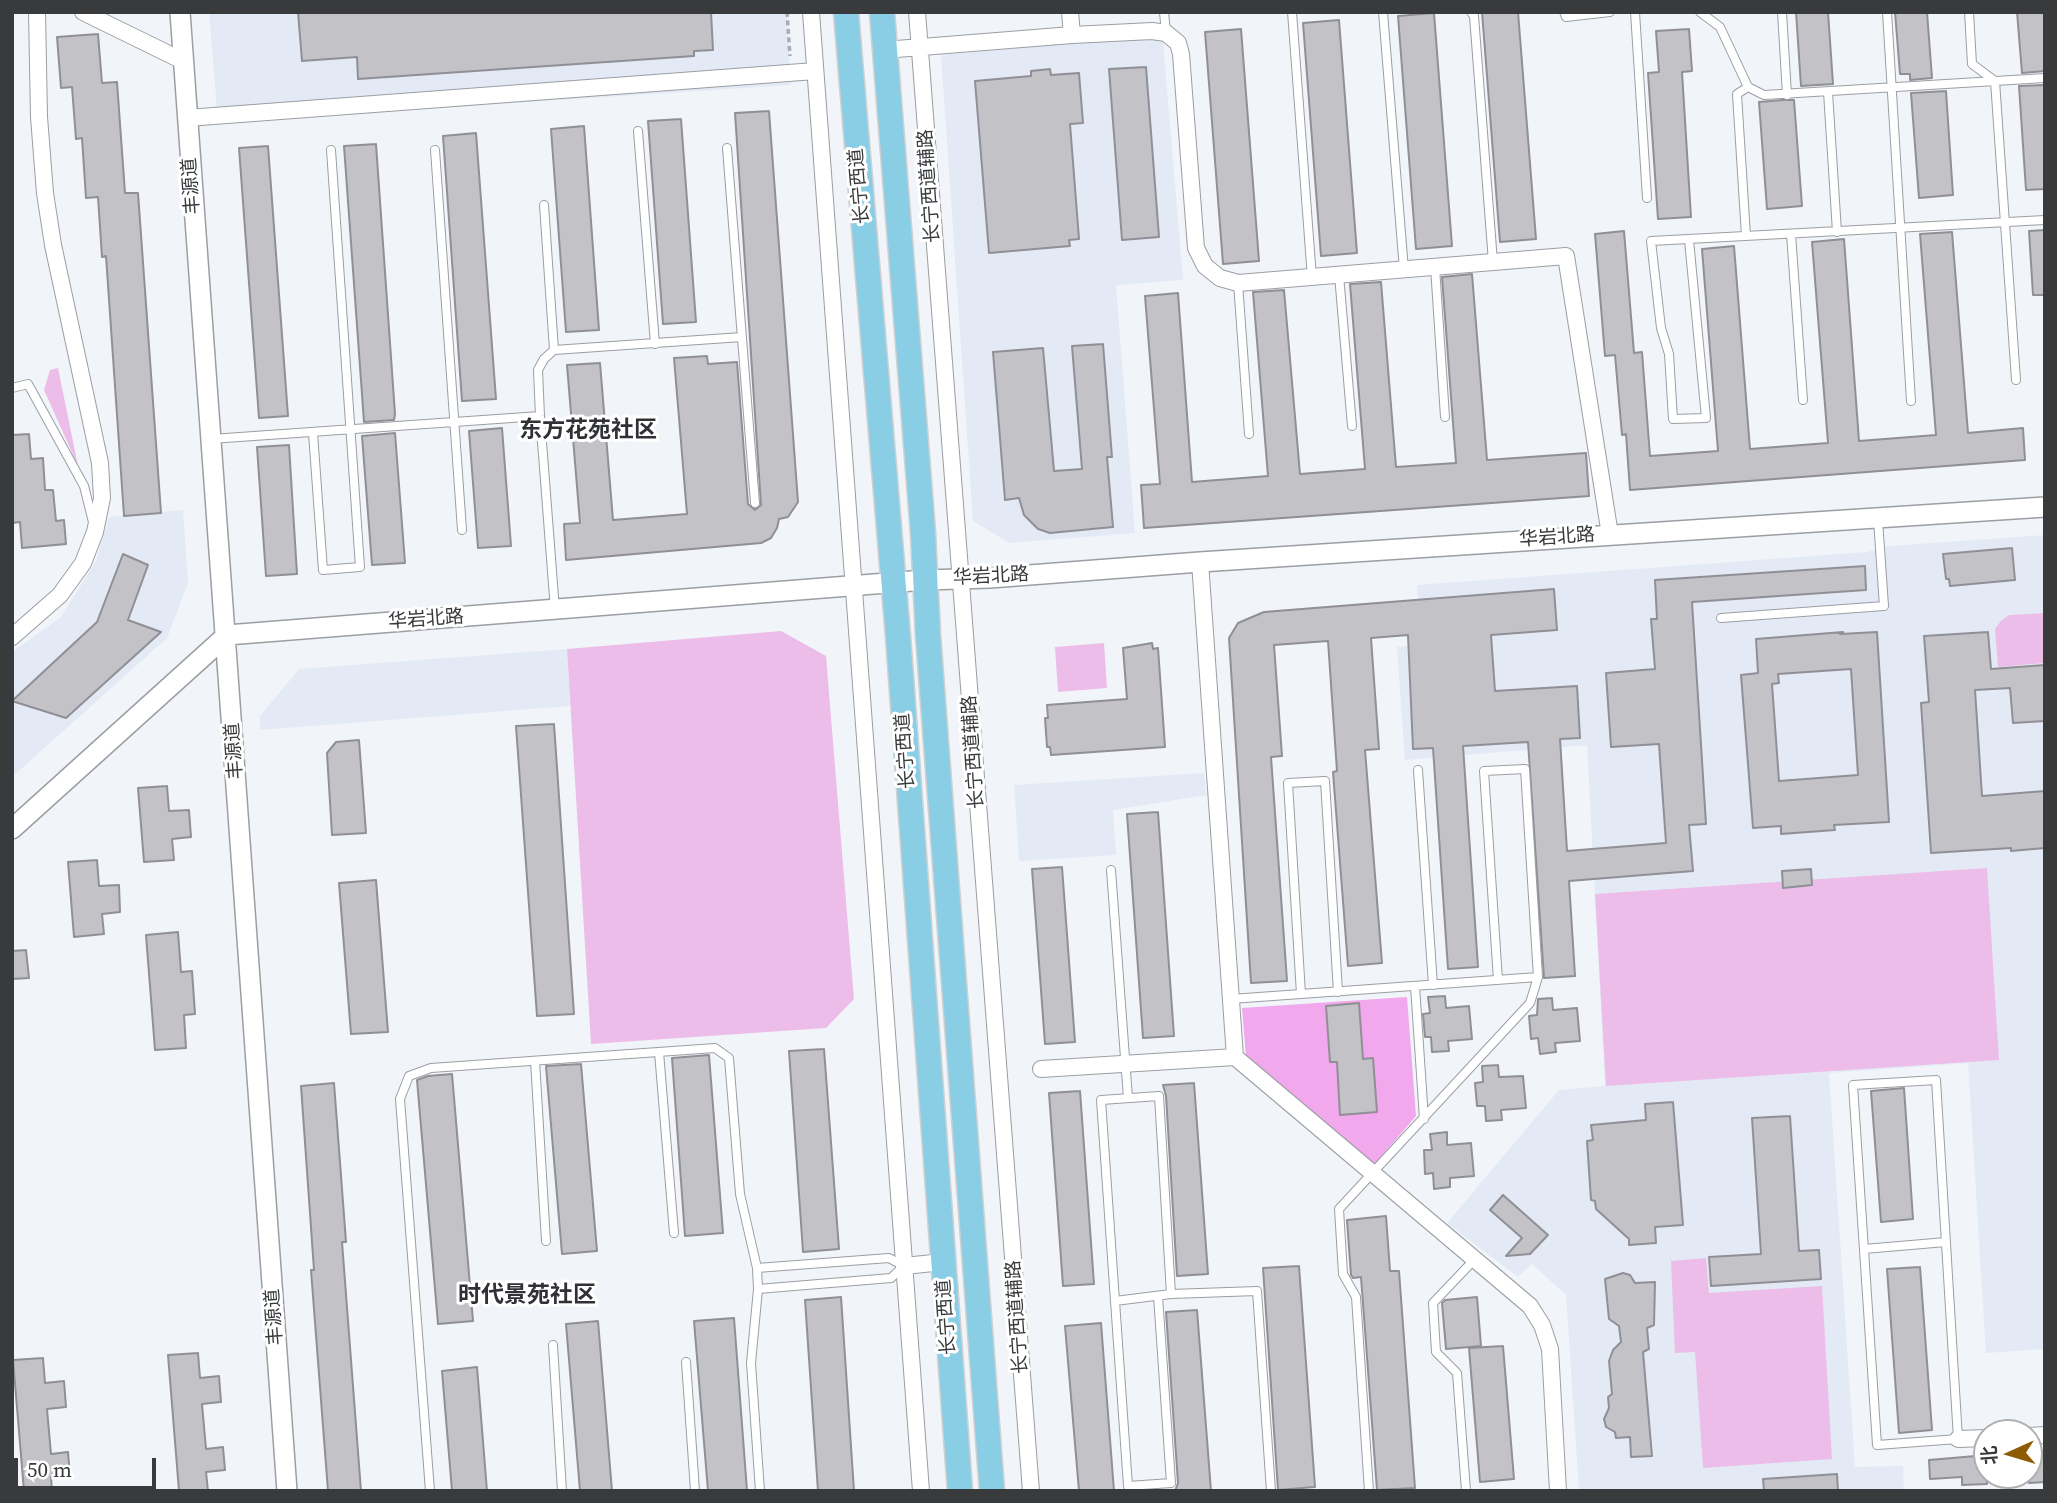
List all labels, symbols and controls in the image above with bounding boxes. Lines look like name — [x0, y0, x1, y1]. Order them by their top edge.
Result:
street label: 长宁西道辅路 — [915, 128, 945, 244]
street label: 长宁西道 — [845, 147, 875, 225]
street label: 丰源道 — [179, 157, 205, 215]
district label: 东方花苑社区 — [519, 417, 657, 445]
street label: 华岩北路 — [1518, 524, 1596, 552]
street label: 华岩北路 — [952, 564, 1030, 590]
street label: 华岩北路 — [387, 606, 465, 634]
street label: 长宁西道辅路 — [959, 694, 989, 810]
street label: 长宁西道 — [892, 712, 920, 790]
street label: 丰源道 — [222, 722, 248, 780]
street label: 长宁西道辅路 — [1003, 1259, 1033, 1375]
street label: 长宁西道 — [933, 1278, 961, 1356]
district label: 时代景苑社区 — [458, 1282, 596, 1310]
street label: 丰源道 — [262, 1288, 288, 1346]
north arrow — [1973, 1419, 2043, 1489]
scale bar — [18, 1444, 159, 1488]
text: 北 — [1975, 1445, 2003, 1466]
text: 50 m — [27, 1455, 72, 1484]

